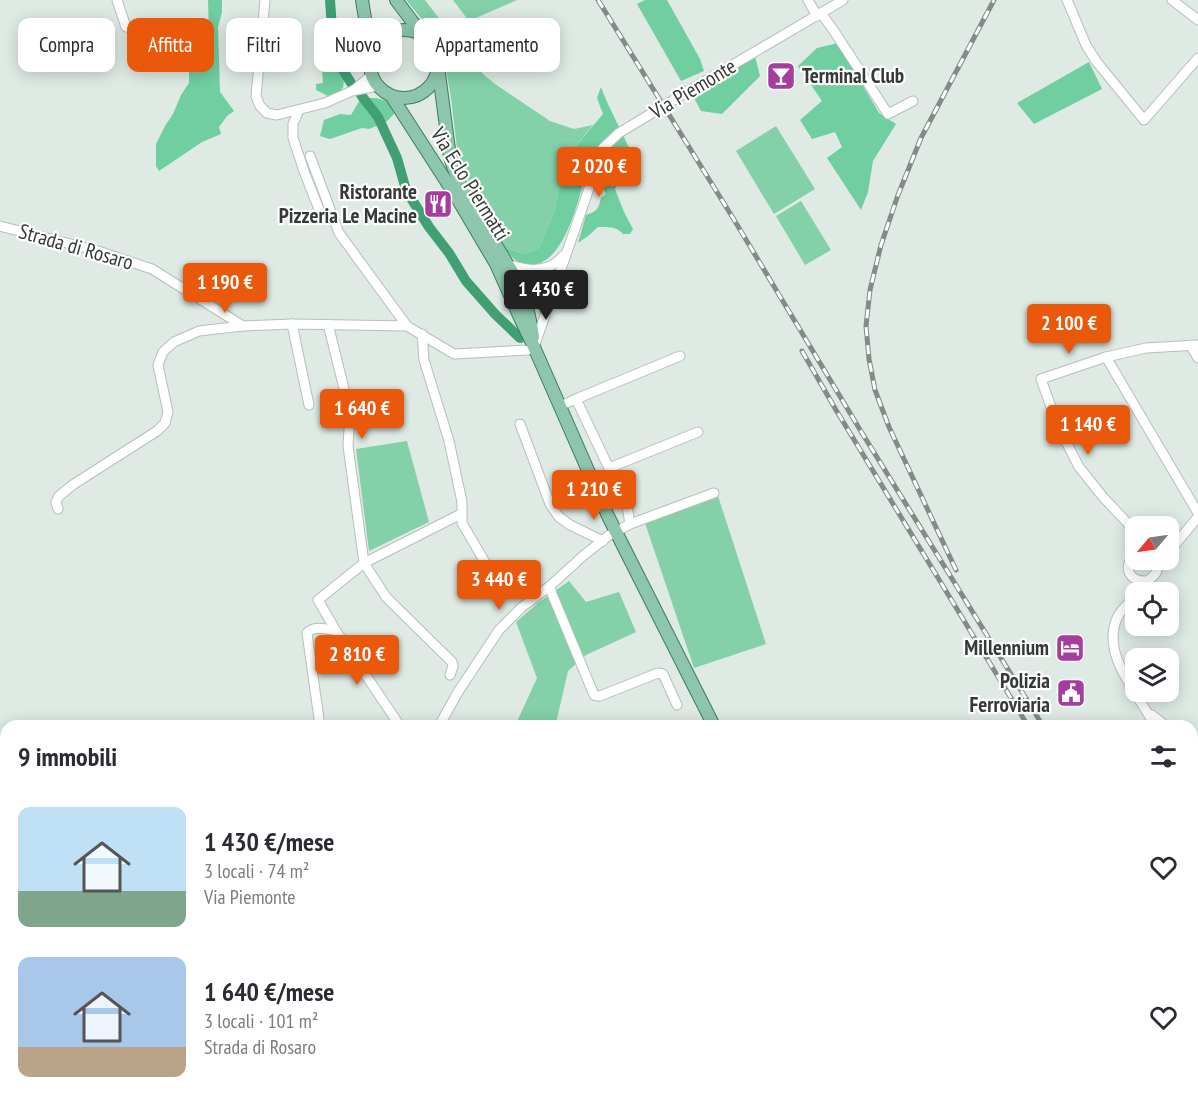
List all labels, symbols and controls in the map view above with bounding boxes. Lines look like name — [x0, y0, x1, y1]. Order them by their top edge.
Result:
chip: Compra — [18, 18, 115, 72]
chip: Affitta — [127, 18, 214, 72]
chip: Filtri — [226, 18, 302, 72]
chip: Nuovo — [314, 18, 402, 72]
chip: Appartamento — [414, 18, 560, 72]
street label: Via Piemonte — [644, 52, 741, 125]
bar icon: Terminal Club — [765, 60, 797, 92]
place label: Terminal Club — [802, 62, 904, 89]
street label: Via Eclo Piermatti — [424, 121, 516, 245]
pin: 2 020 € — [544, 147, 654, 198]
text: 2 020 € — [571, 153, 627, 179]
place label: Ristorante Pizzeria Le Macine — [279, 178, 417, 229]
restaurant icon: Ristorante Pizzeria Le Macine — [422, 188, 454, 220]
street label: Strada di Rosaro — [16, 217, 136, 276]
pin: 1 190 € — [170, 263, 280, 314]
text: 1 190 € — [197, 269, 253, 295]
pin: 1 430 € — [491, 270, 601, 321]
text: 1 430 € — [518, 276, 574, 302]
pin: 2 100 € — [1014, 304, 1124, 355]
text: 2 100 € — [1041, 310, 1097, 336]
pin: 1 640 € — [307, 389, 417, 440]
text: 1 640 € — [334, 395, 390, 421]
pin: 1 140 € — [1033, 405, 1143, 456]
text: 1 140 € — [1060, 411, 1116, 437]
pin: 1 210 € — [539, 470, 649, 521]
text: 1 210 € — [566, 476, 622, 502]
north arrow — [1125, 516, 1179, 570]
map controls — [1125, 516, 1179, 702]
pin: 3 440 € — [444, 560, 554, 611]
text: 3 440 € — [471, 566, 527, 592]
button: locate — [1125, 582, 1179, 636]
hotel icon: Millennium — [1054, 632, 1086, 664]
place label: Millennium — [964, 634, 1049, 661]
pin: 2 810 € — [302, 635, 412, 686]
text: 2 810 € — [329, 641, 385, 667]
button: layers — [1125, 648, 1179, 702]
place label: Polizia Ferroviaria — [969, 667, 1050, 718]
public building icon: Polizia Ferroviaria — [1055, 677, 1087, 709]
text: 9 immobili — [18, 740, 117, 773]
icon: filters — [1147, 740, 1180, 773]
text: 1 430 €/mese — [204, 825, 334, 858]
icon: home — [66, 831, 138, 903]
icon: heart — [1147, 851, 1180, 884]
text: 3 locali · 74 m² — [204, 858, 309, 884]
text: Via Piemonte — [204, 884, 296, 910]
text: 1 640 €/mese — [204, 975, 334, 1008]
icon: home — [66, 981, 138, 1053]
icon: heart — [1147, 1001, 1180, 1034]
text: 3 locali · 101 m² — [204, 1008, 318, 1034]
text: Strada di Rosaro — [204, 1034, 316, 1060]

